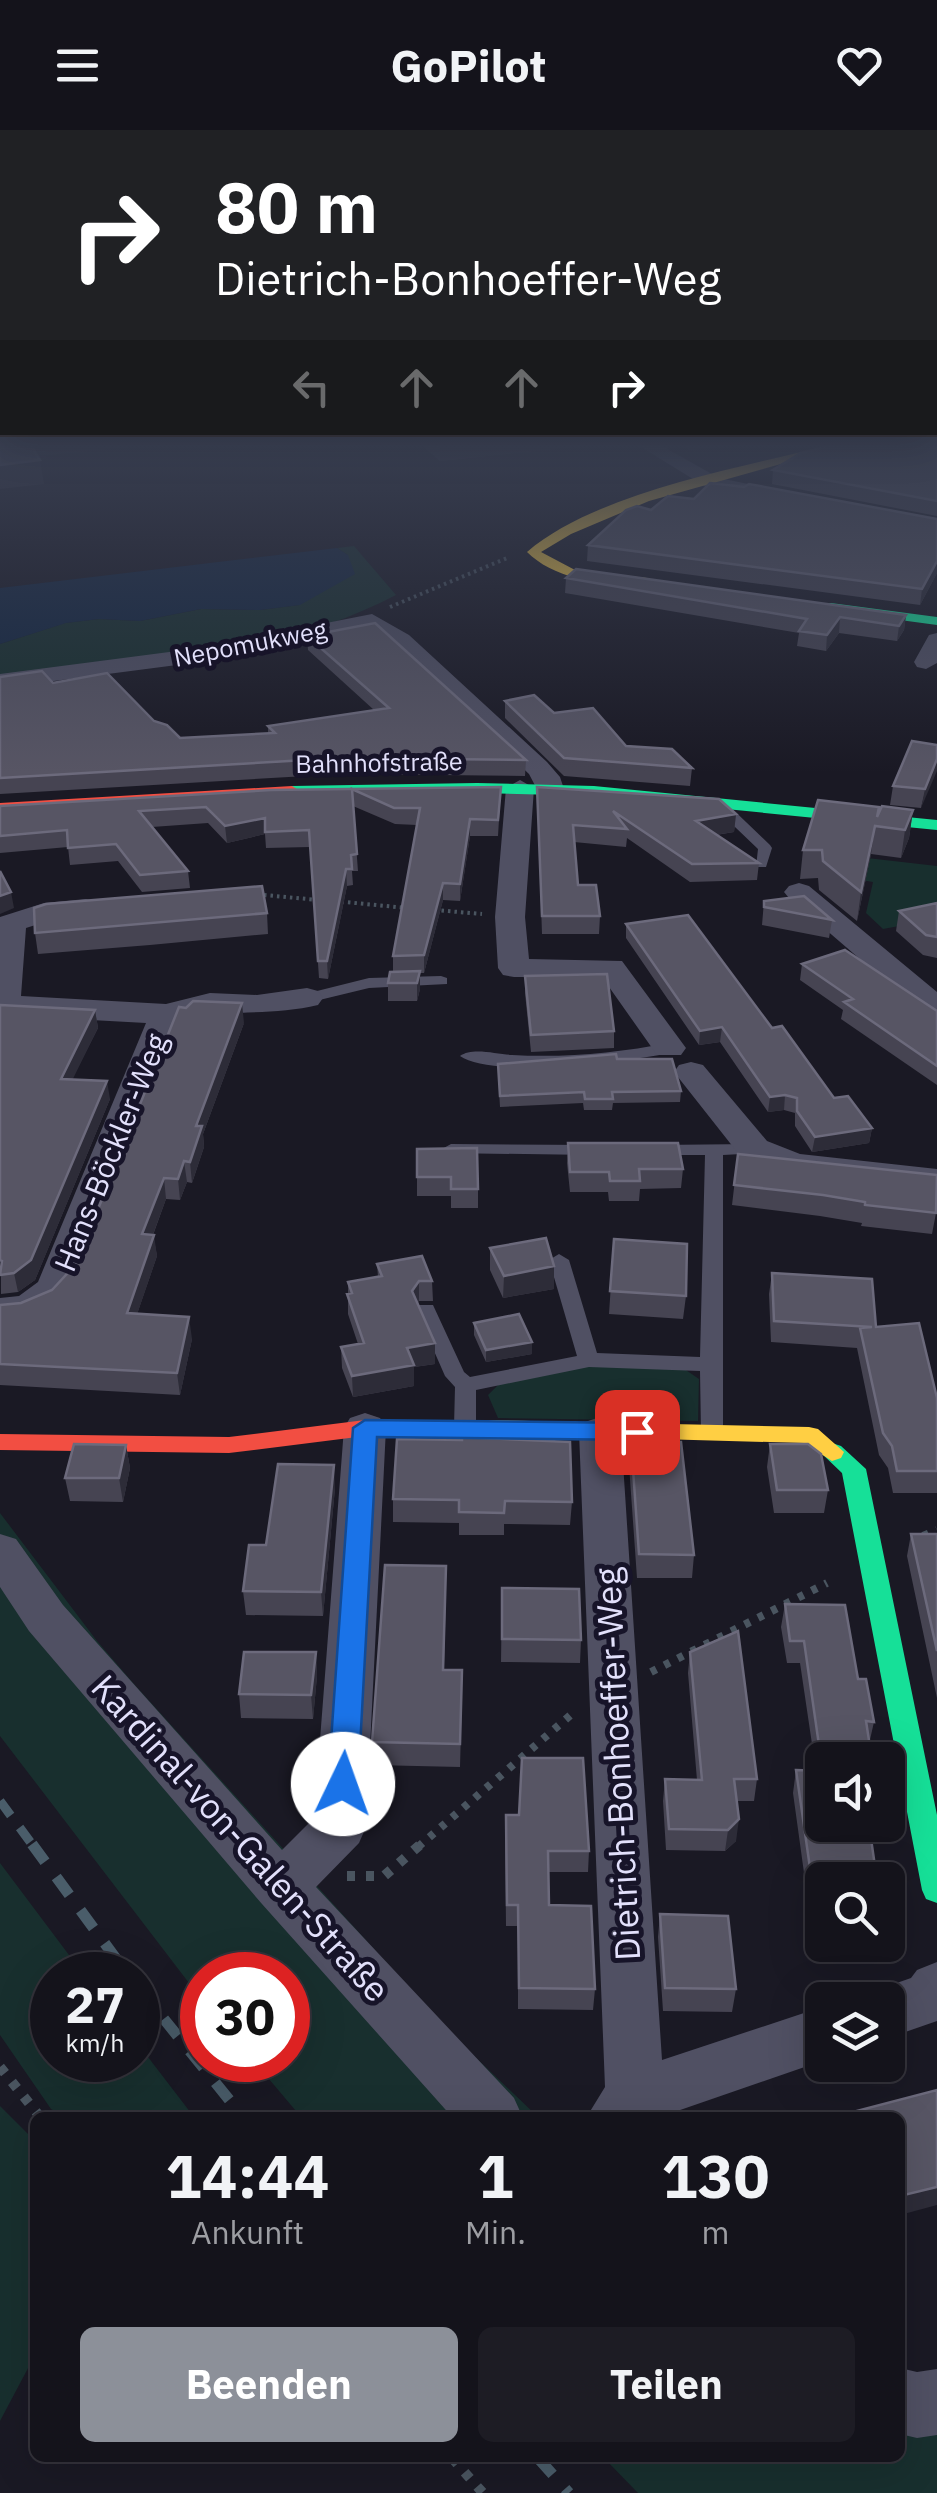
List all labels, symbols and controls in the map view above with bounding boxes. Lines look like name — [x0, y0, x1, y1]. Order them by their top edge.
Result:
text: GoPilot — [390, 36, 547, 94]
icon: menu — [50, 38, 105, 93]
icon: heart — [832, 38, 887, 93]
text: 80 m — [215, 161, 378, 252]
icon: right — [50, 170, 180, 300]
text: Dietrich-Bonhoeffer-Weg — [215, 249, 721, 307]
icon: left — [284, 360, 339, 415]
icon: ahead — [389, 360, 444, 415]
icon: ahead — [494, 360, 549, 415]
icon: right — [599, 360, 654, 415]
street label: Nepomukweg — [171, 612, 329, 674]
street label: Bahnhofstraße — [295, 744, 463, 780]
street label: Hans-Böckler-Weg — [45, 1027, 176, 1277]
pin — [595, 1390, 680, 1475]
icon: arrive — [610, 1405, 665, 1460]
street label: Dietrich-Bonhoeffer-Weg — [584, 1566, 650, 1962]
street label: Kardinal-von-Galen-Straße — [82, 1665, 400, 2011]
position arrow — [291, 1732, 395, 1836]
map controls — [805, 1742, 905, 2082]
button: sound — [805, 1742, 905, 1842]
button: search — [805, 1862, 905, 1962]
speed limit sign: 30 — [180, 1952, 310, 2082]
text: 27 — [65, 1972, 125, 2037]
button: layers — [805, 1982, 905, 2082]
text: km/h — [66, 2026, 124, 2059]
text: 14:44 — [166, 2136, 329, 2215]
text: 1 — [477, 2136, 513, 2215]
text: 130 — [661, 2136, 769, 2215]
text: Ankunft — [191, 2211, 304, 2253]
text: Min. — [465, 2211, 526, 2253]
text: m — [701, 2211, 729, 2253]
button: Beenden — [80, 2327, 458, 2442]
button: Teilen — [478, 2327, 855, 2442]

